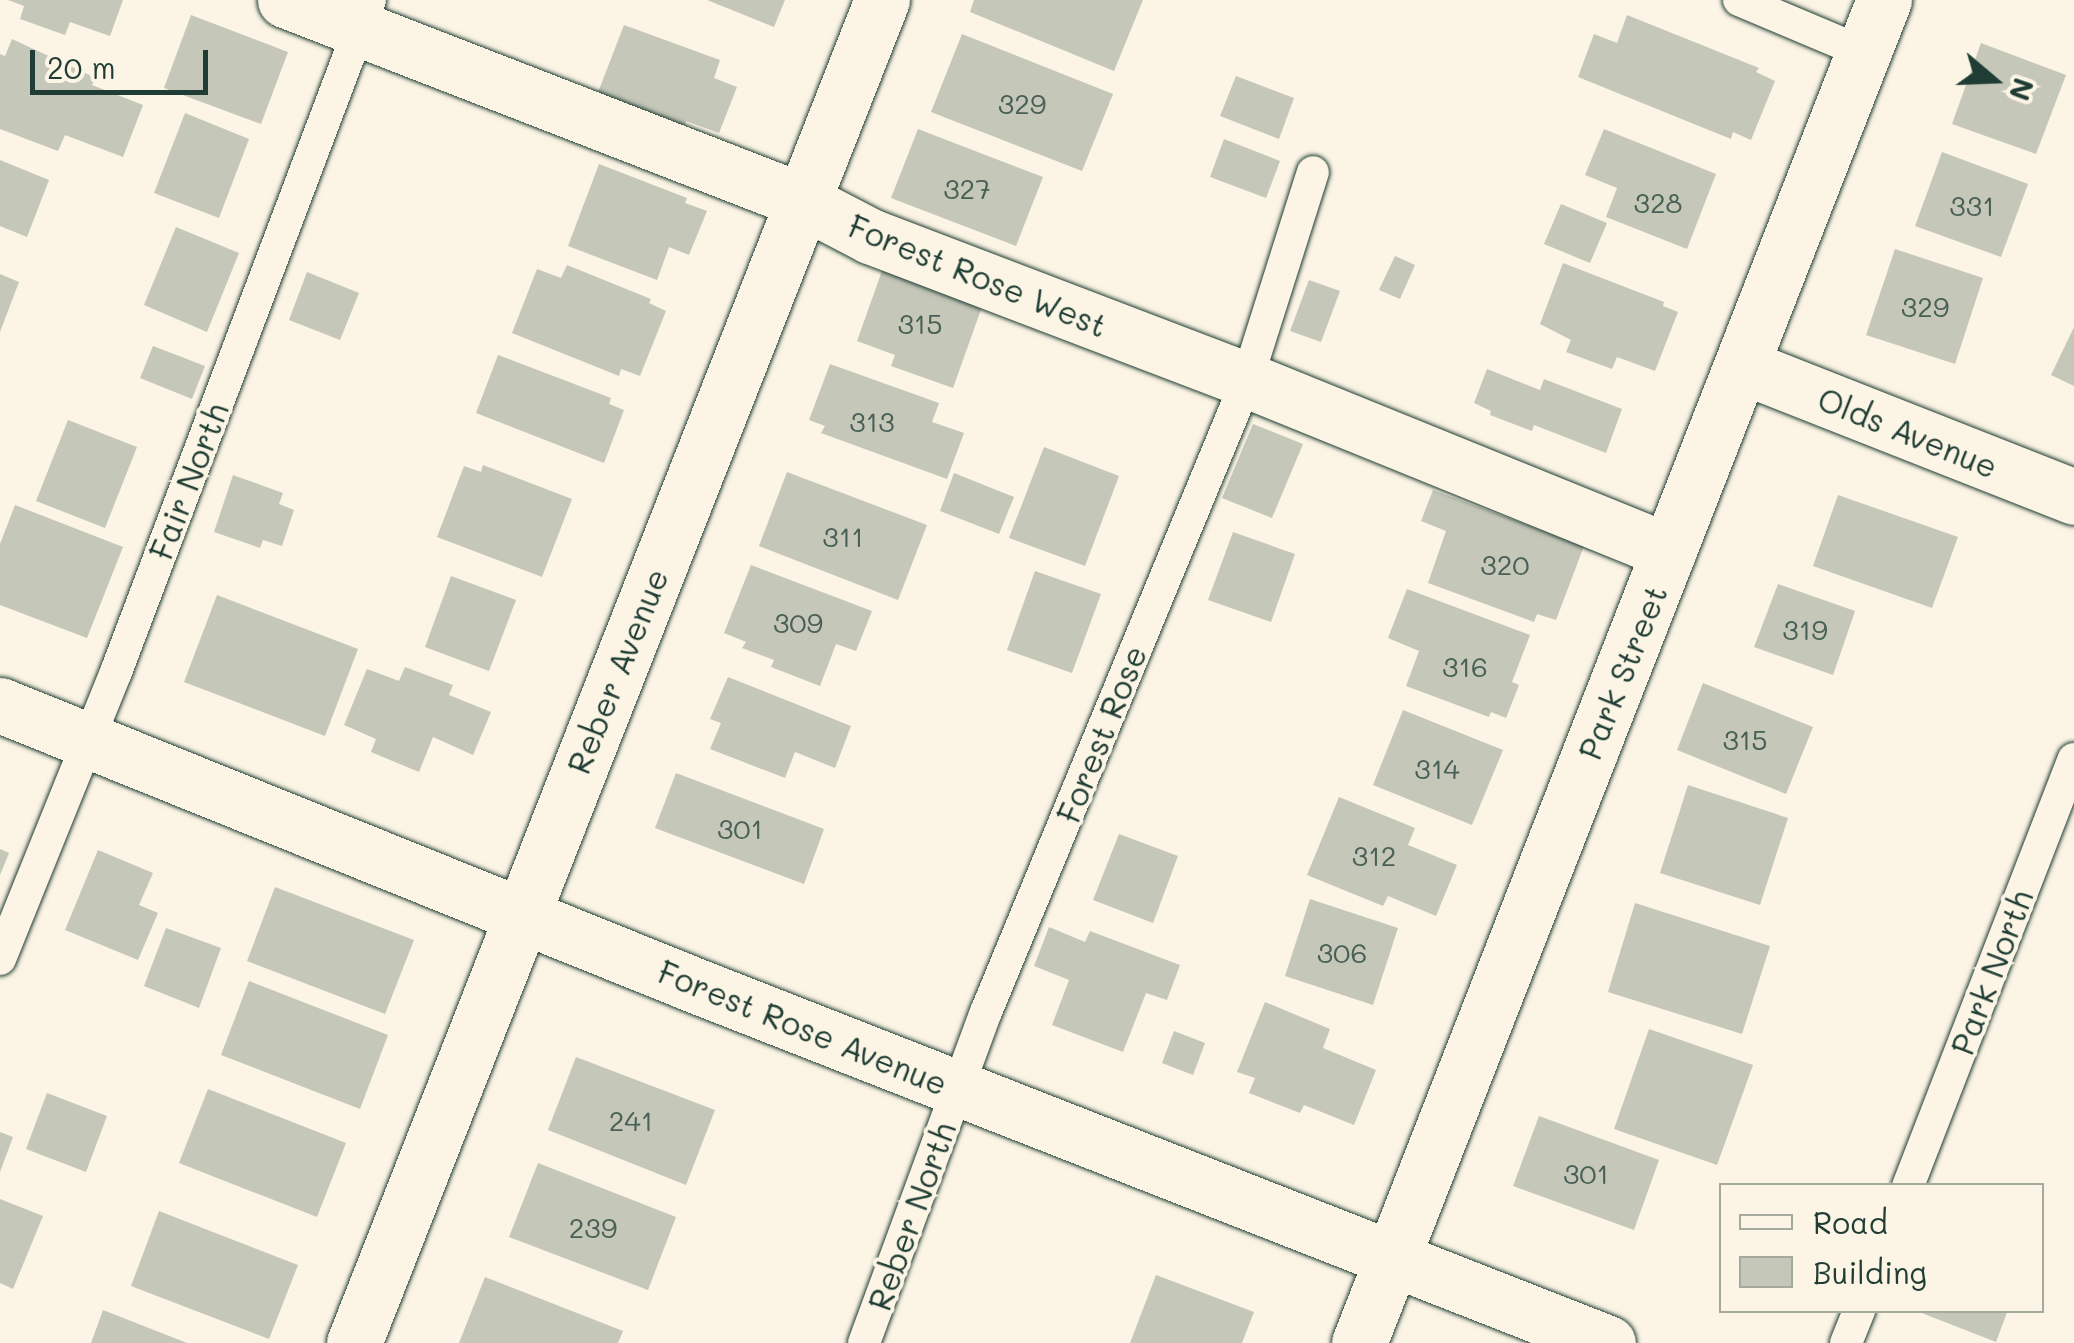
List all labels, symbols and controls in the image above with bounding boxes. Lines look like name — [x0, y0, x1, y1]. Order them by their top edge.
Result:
scale bar — [35, 30, 212, 92]
north arrow — [1944, 30, 2044, 130]
text: 20 m — [47, 47, 116, 87]
text: N — [2002, 74, 2043, 106]
house number: 329 — [998, 86, 1046, 120]
house number: 327 — [943, 171, 991, 205]
house number: 328 — [1634, 185, 1682, 219]
house number: 331 — [1949, 188, 1995, 222]
street label: Forest Rose West — [843, 206, 1113, 344]
house number: 329 — [1901, 289, 1949, 323]
house number: 315 — [897, 306, 943, 340]
street label: Olds Avenue — [1813, 379, 2003, 485]
street label: Fair North — [141, 397, 235, 565]
house number: 313 — [849, 404, 895, 438]
house number: 311 — [822, 519, 864, 553]
house number: 320 — [1480, 547, 1530, 581]
street label: Reber Avenue — [558, 563, 676, 779]
street label: Park Street — [1570, 579, 1674, 765]
house number: 309 — [773, 605, 823, 639]
house number: 319 — [1782, 612, 1828, 646]
street label: Forest Rose — [1048, 640, 1154, 828]
house number: 316 — [1442, 649, 1488, 683]
house number: 315 — [1722, 722, 1768, 756]
house number: 314 — [1414, 751, 1460, 785]
house number: 301 — [717, 811, 763, 845]
house number: 312 — [1352, 838, 1396, 872]
street label: Park North — [1942, 884, 2040, 1060]
house number: 306 — [1317, 935, 1367, 969]
street label: Forest Rose Avenue — [653, 951, 953, 1103]
house number: 241 — [609, 1103, 653, 1137]
street label: Reber North — [859, 1117, 963, 1315]
house number: 301 — [1563, 1156, 1609, 1190]
legend — [1719, 1183, 2044, 1313]
text: Road — [1813, 1202, 1888, 1242]
house number: 239 — [569, 1210, 617, 1244]
text: Building — [1813, 1252, 1927, 1292]

